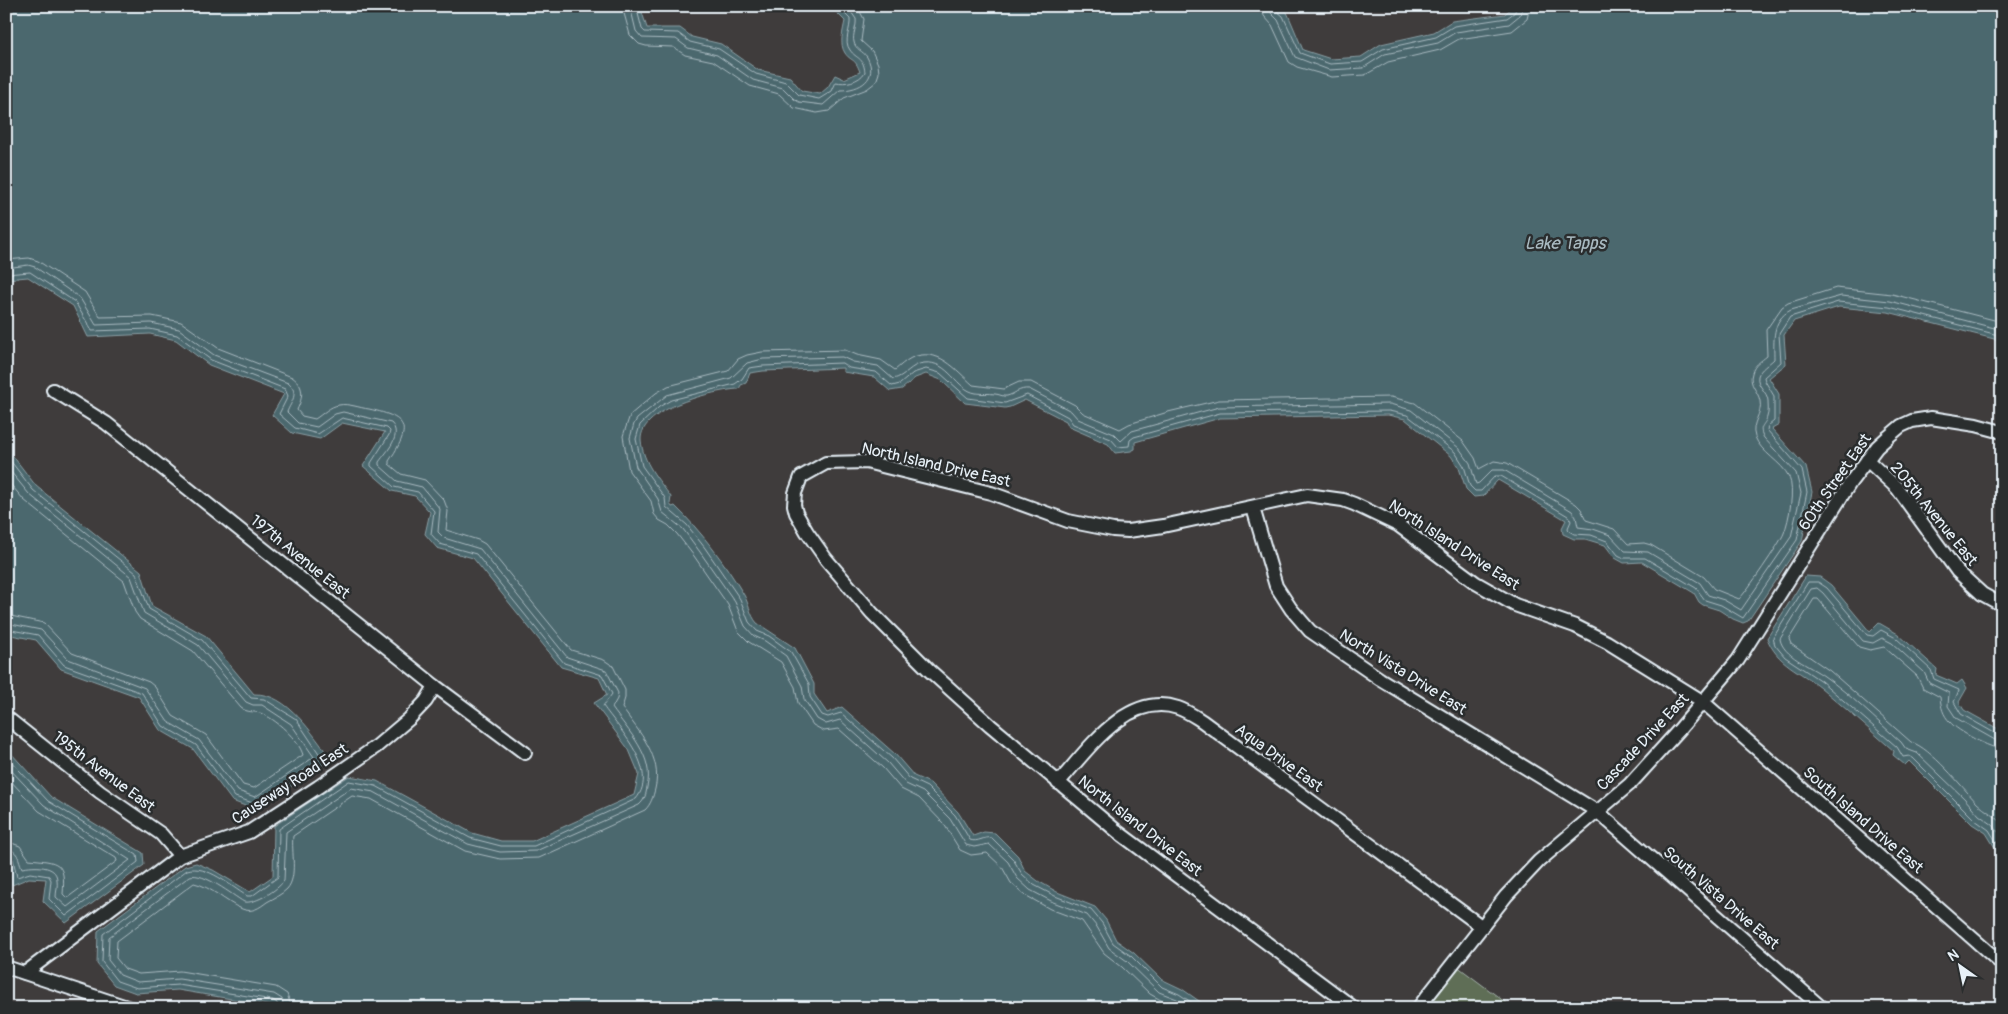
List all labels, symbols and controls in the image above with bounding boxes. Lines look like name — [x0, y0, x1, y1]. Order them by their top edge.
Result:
water label: Lake Tapps — [1524, 232, 1608, 255]
street label: 60th Street East — [1794, 429, 1876, 534]
street label: North Island Drive East — [860, 438, 1013, 492]
street label: 205th Avenue East — [1886, 458, 1982, 570]
street label: North Island Drive East — [1385, 495, 1524, 595]
street label: 197th Avenue East — [246, 511, 354, 604]
street label: North Vista Drive East — [1336, 625, 1471, 720]
street label: Cascade Drive East — [1593, 689, 1694, 795]
street label: Aqua Drive East — [1231, 719, 1327, 797]
street label: 195th Avenue East — [49, 727, 159, 817]
street label: Causeway Road East — [228, 739, 352, 829]
street label: South Island Drive East — [1799, 762, 1928, 878]
street label: North Island Drive East — [1074, 771, 1207, 881]
street label: South Vista Drive East — [1659, 842, 1784, 954]
north arrow — [1936, 942, 1986, 992]
text: N — [1945, 946, 1962, 965]

